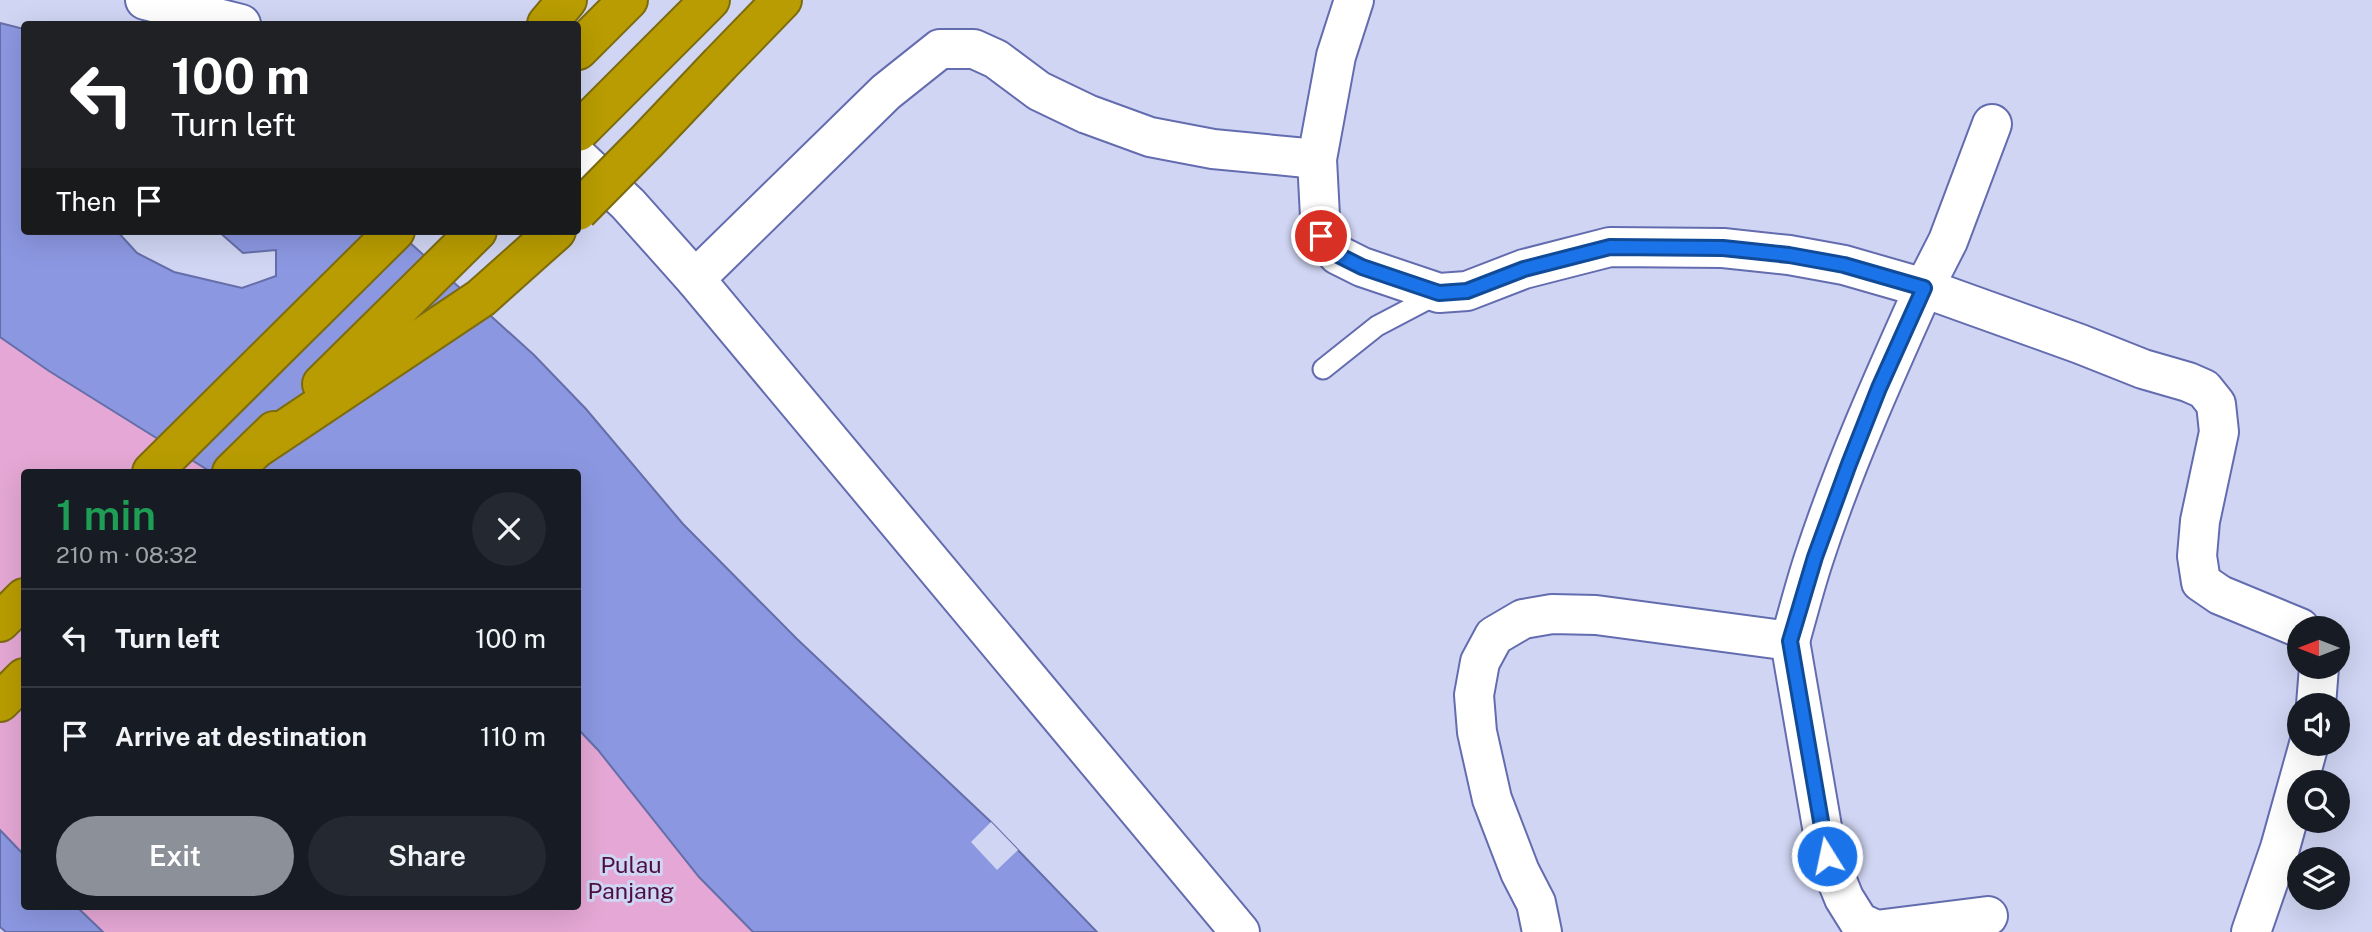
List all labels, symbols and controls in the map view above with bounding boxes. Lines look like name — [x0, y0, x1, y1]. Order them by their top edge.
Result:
text: 100 m — [171, 47, 310, 105]
icon: left — [56, 49, 147, 140]
text: Turn left — [171, 106, 296, 143]
icon: arrive — [130, 182, 168, 220]
text: Then — [56, 186, 116, 217]
pin — [1291, 206, 1351, 266]
icon: arrive — [1302, 217, 1340, 255]
text: 1 min — [56, 490, 156, 539]
button: close — [472, 492, 546, 566]
text: 210 m · 08:32 — [56, 541, 197, 568]
north arrow — [2287, 616, 2350, 679]
map controls — [2287, 616, 2350, 910]
icon: left — [56, 619, 94, 657]
text: Turn left — [115, 623, 220, 654]
text: 100 m — [475, 623, 546, 654]
button: sound — [2287, 693, 2350, 756]
icon: arrive — [56, 717, 94, 755]
text: Arrive at destination — [115, 721, 367, 752]
text: 110 m — [480, 721, 546, 752]
button: search — [2287, 770, 2350, 833]
button: Exit — [56, 816, 294, 896]
button: Share — [308, 816, 546, 896]
position arrow — [1790, 819, 1864, 893]
button: layers — [2287, 847, 2350, 910]
park label: Pulau Panjang — [588, 851, 674, 904]

